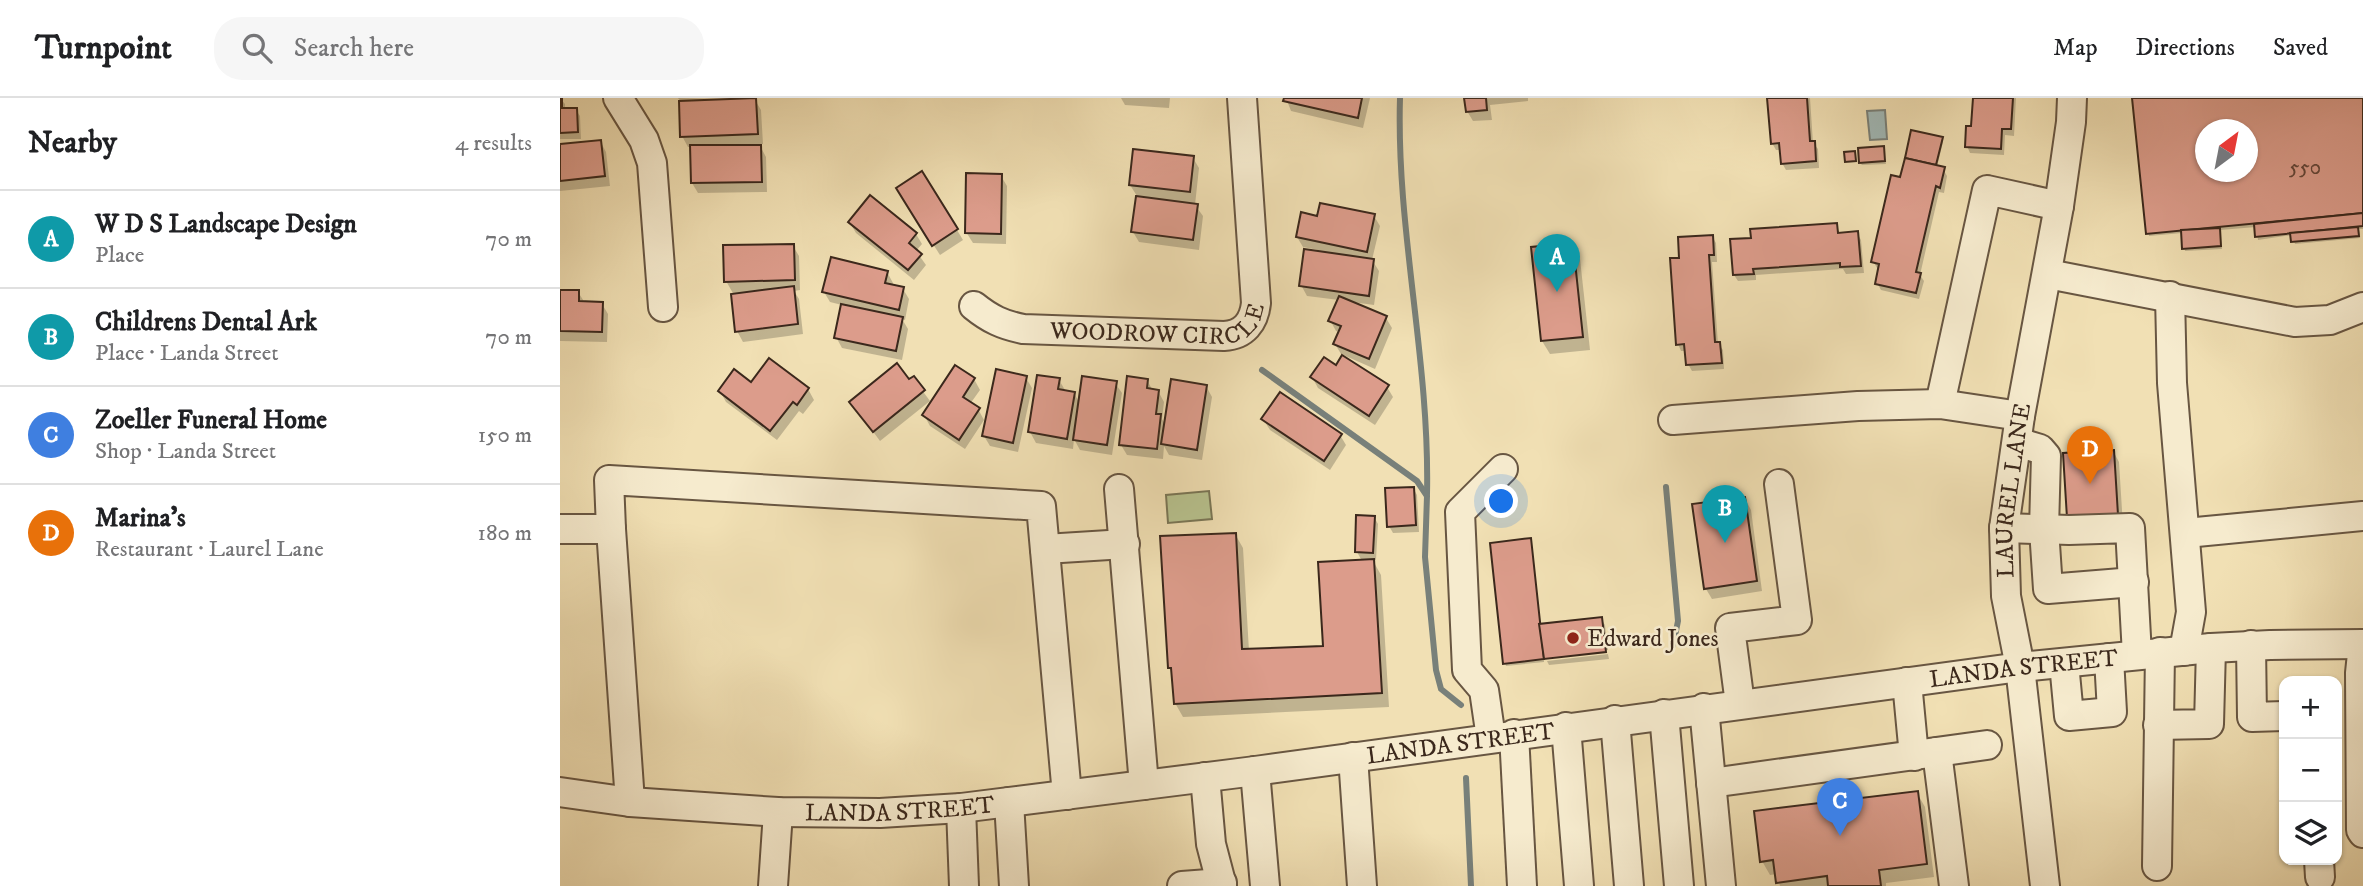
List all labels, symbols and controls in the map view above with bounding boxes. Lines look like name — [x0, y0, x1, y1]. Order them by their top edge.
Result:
search box — [214, 17, 704, 80]
text: Turnpoint — [35, 28, 172, 69]
icon: search — [238, 29, 276, 67]
text: Search here — [294, 32, 414, 65]
text: Map — [2053, 33, 2098, 63]
text: Directions — [2136, 33, 2235, 63]
text: Saved — [2273, 33, 2328, 63]
north arrow — [2195, 119, 2258, 182]
text: Nearby — [28, 125, 117, 162]
text: 4 results — [455, 129, 532, 158]
house number: 550 — [2289, 155, 2321, 181]
text: W D S Landscape Design — [95, 208, 357, 241]
text: A — [44, 225, 58, 254]
text: 70 m — [485, 225, 532, 254]
pin: A — [1534, 234, 1580, 292]
text: Place — [95, 241, 144, 270]
street label: WOODROW CIRCLE — [1048, 300, 1272, 352]
text: Childrens Dental Ark — [95, 306, 317, 339]
text: B — [44, 323, 58, 352]
text: 70 m — [485, 323, 532, 352]
text: Place · Landa Street — [95, 339, 279, 368]
street label: LAUREL LANE — [1990, 401, 2038, 578]
text: Zoeller Funeral Home — [95, 404, 327, 437]
text: C — [43, 421, 59, 450]
text: 150 m — [478, 421, 532, 450]
pin: D — [2067, 426, 2113, 484]
text: Shop · Landa Street — [95, 437, 276, 466]
your location — [1484, 484, 1518, 518]
pin: B — [1702, 485, 1748, 543]
text: Marina's — [95, 502, 186, 535]
text: D — [42, 519, 60, 548]
text: 180 m — [477, 519, 532, 548]
text: Restaurant · Laurel Lane — [95, 535, 324, 564]
place label: Edward Jones — [1587, 624, 1719, 654]
marker: Edward Jones — [1565, 630, 1581, 646]
street label: LANDA STREET — [1928, 643, 2119, 695]
map controls — [2279, 676, 2342, 865]
button: + — [2279, 676, 2342, 739]
street label: LANDA STREET — [1365, 716, 1557, 772]
button: − — [2279, 739, 2342, 802]
pin: C — [1817, 778, 1863, 836]
street label: LANDA STREET — [805, 790, 996, 829]
button: layers — [2279, 802, 2342, 865]

